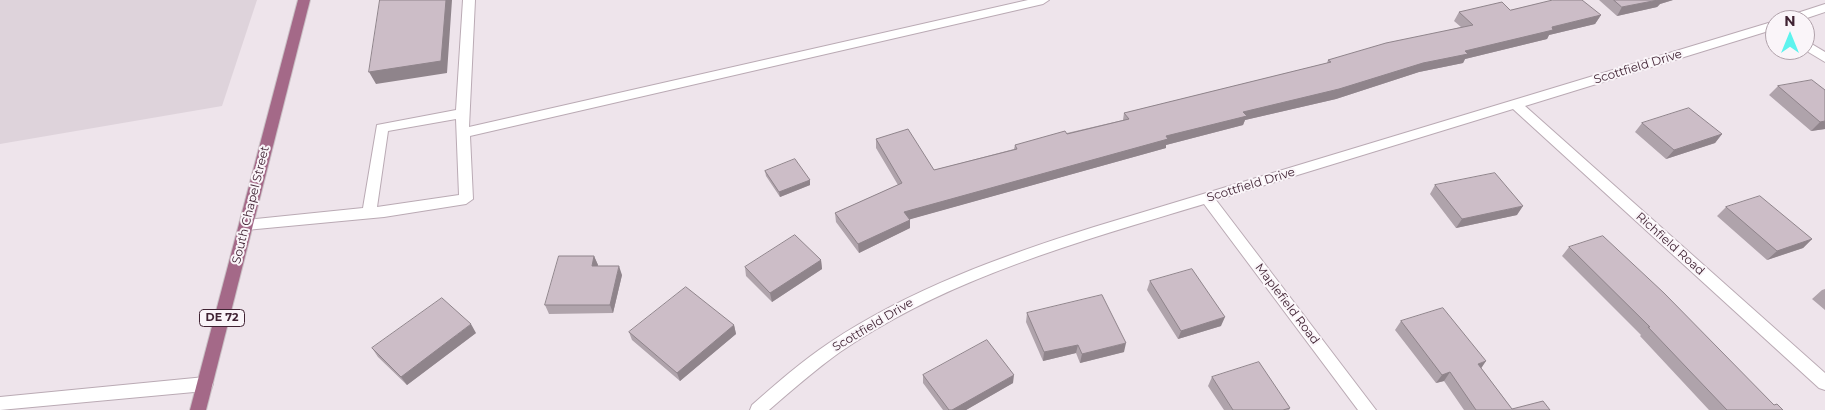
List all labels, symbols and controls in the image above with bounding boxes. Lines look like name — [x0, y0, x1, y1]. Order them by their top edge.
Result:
north arrow — [1765, 10, 1815, 60]
text: N — [1784, 12, 1796, 30]
street label: Scottfield Drive — [1592, 47, 1684, 87]
street label: South Chapel Street — [229, 145, 273, 265]
street label: Scottfield Drive — [1205, 165, 1297, 205]
street label: Richfield Road — [1633, 210, 1707, 278]
street label: Maplefield Road — [1252, 261, 1322, 347]
street label: Scottfield Drive — [830, 295, 916, 355]
road number: DE 72 — [200, 310, 244, 326]

